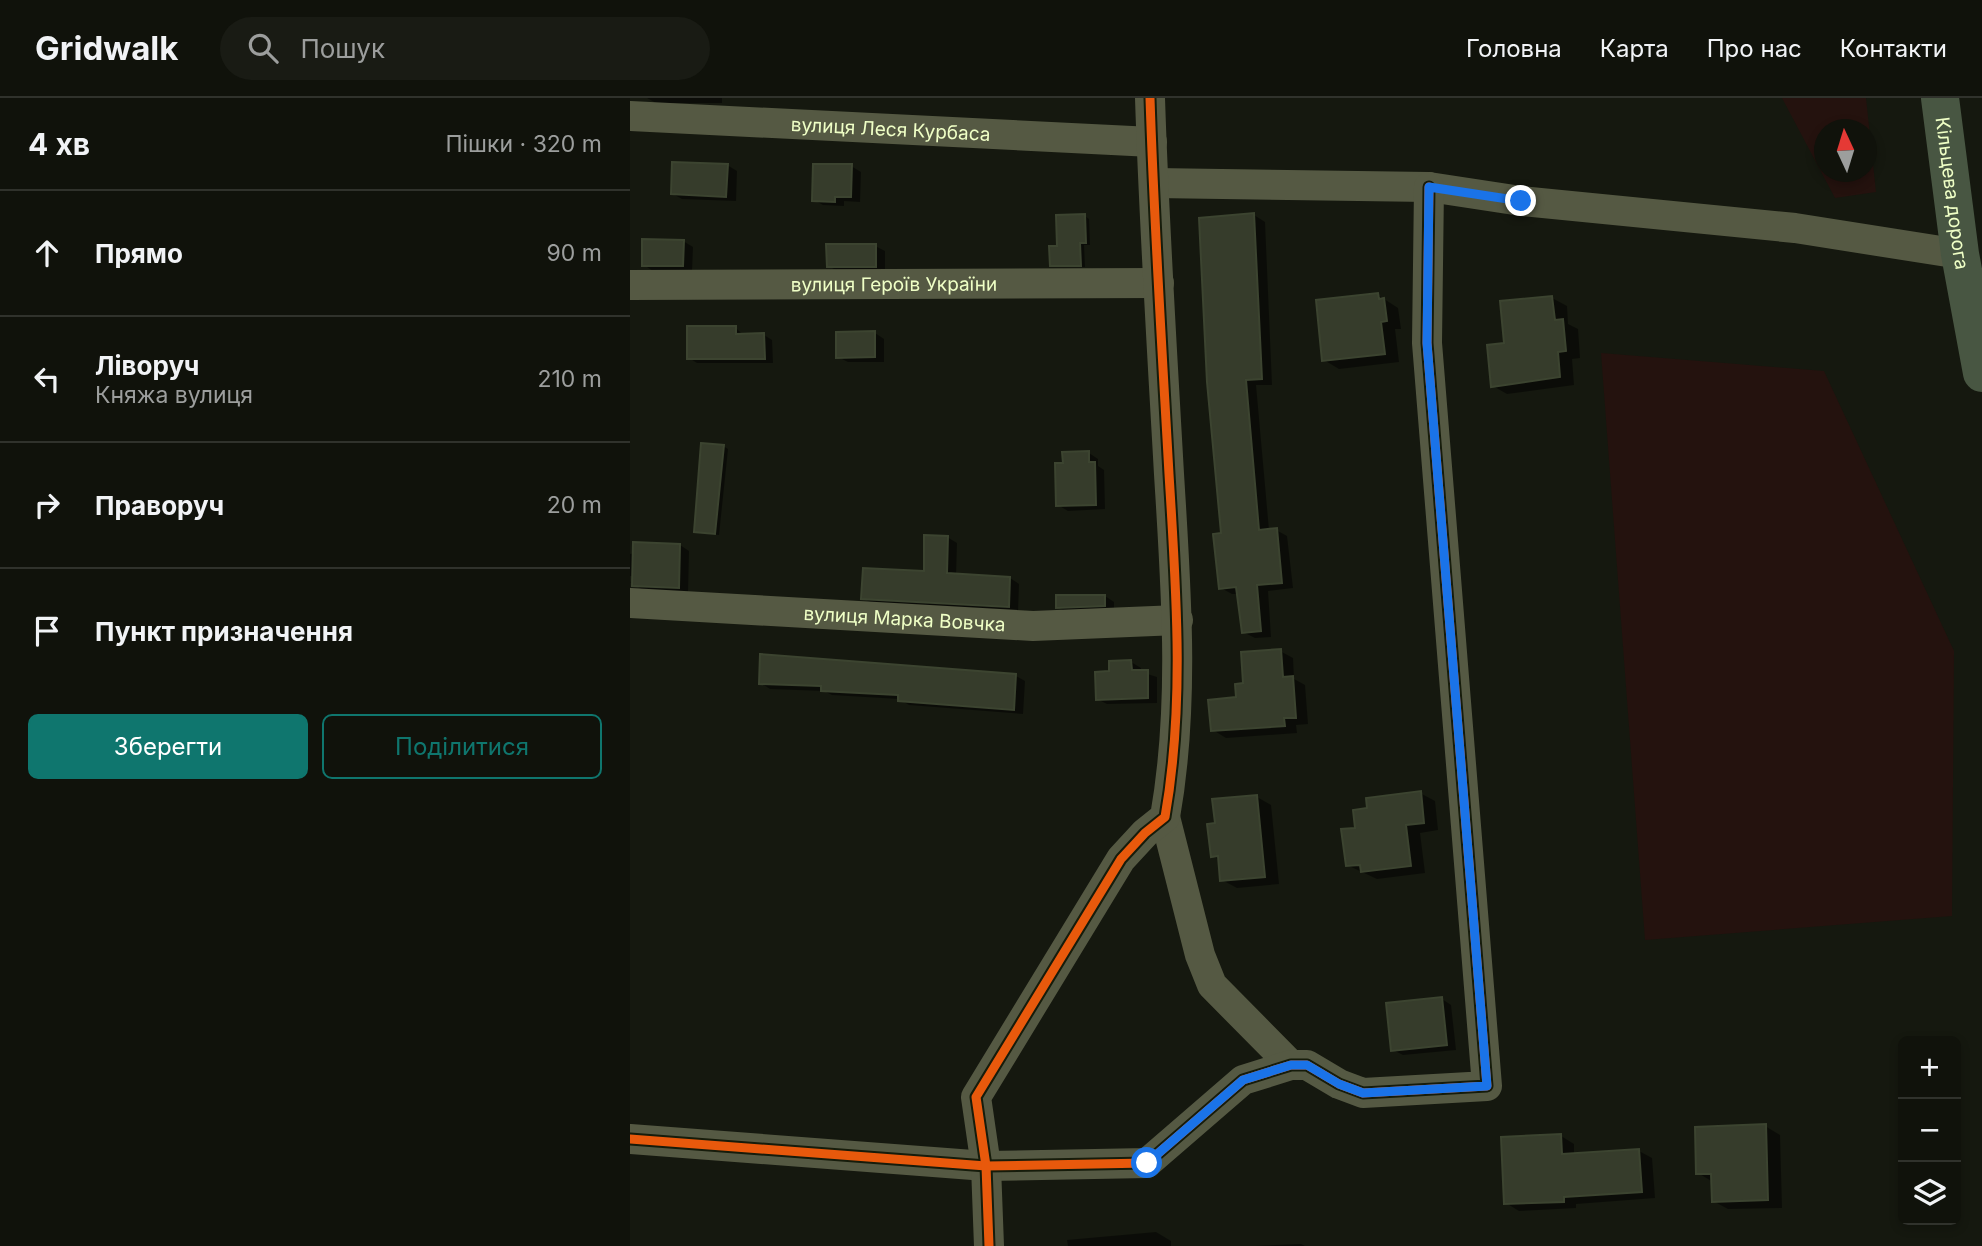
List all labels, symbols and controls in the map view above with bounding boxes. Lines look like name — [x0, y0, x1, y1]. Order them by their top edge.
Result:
search box — [220, 17, 710, 80]
text: Gridwalk — [35, 28, 178, 68]
icon: search — [244, 29, 282, 67]
text: Пошук — [300, 33, 385, 64]
text: Головна — [1466, 34, 1562, 63]
text: Карта — [1600, 34, 1669, 63]
text: Про нас — [1707, 34, 1802, 63]
text: Контакти — [1840, 34, 1947, 63]
street label: вулиця Леся Курбаса — [790, 113, 991, 145]
street label: Кільцева дорога — [1931, 115, 1974, 271]
north arrow — [1814, 119, 1877, 182]
text: 4 хв — [28, 126, 90, 162]
text: Пішки · 320 m — [445, 130, 602, 158]
route end — [1505, 185, 1536, 216]
icon: ahead — [28, 234, 66, 272]
text: Прямо — [95, 238, 183, 269]
text: 90 m — [547, 239, 602, 267]
street label: вулиця Героїв України — [791, 272, 997, 296]
text: Ліворуч — [95, 350, 199, 381]
icon: left — [28, 360, 66, 398]
text: 210 m — [537, 365, 602, 393]
text: Княжа вулиця — [95, 381, 253, 409]
icon: right — [28, 486, 66, 524]
text: Праворуч — [95, 490, 224, 521]
text: 20 m — [547, 491, 602, 519]
street label: вулиця Марка Вовчка — [803, 601, 1006, 636]
icon: arrive — [28, 612, 66, 650]
text: Пункт призначення — [95, 616, 353, 647]
button: Зберегти — [28, 714, 308, 779]
button: Поділитися — [322, 714, 602, 779]
map controls — [1898, 1036, 1961, 1225]
button: + — [1898, 1036, 1961, 1099]
button: − — [1898, 1099, 1961, 1162]
route start — [1131, 1147, 1162, 1178]
button: layers — [1898, 1162, 1961, 1225]

